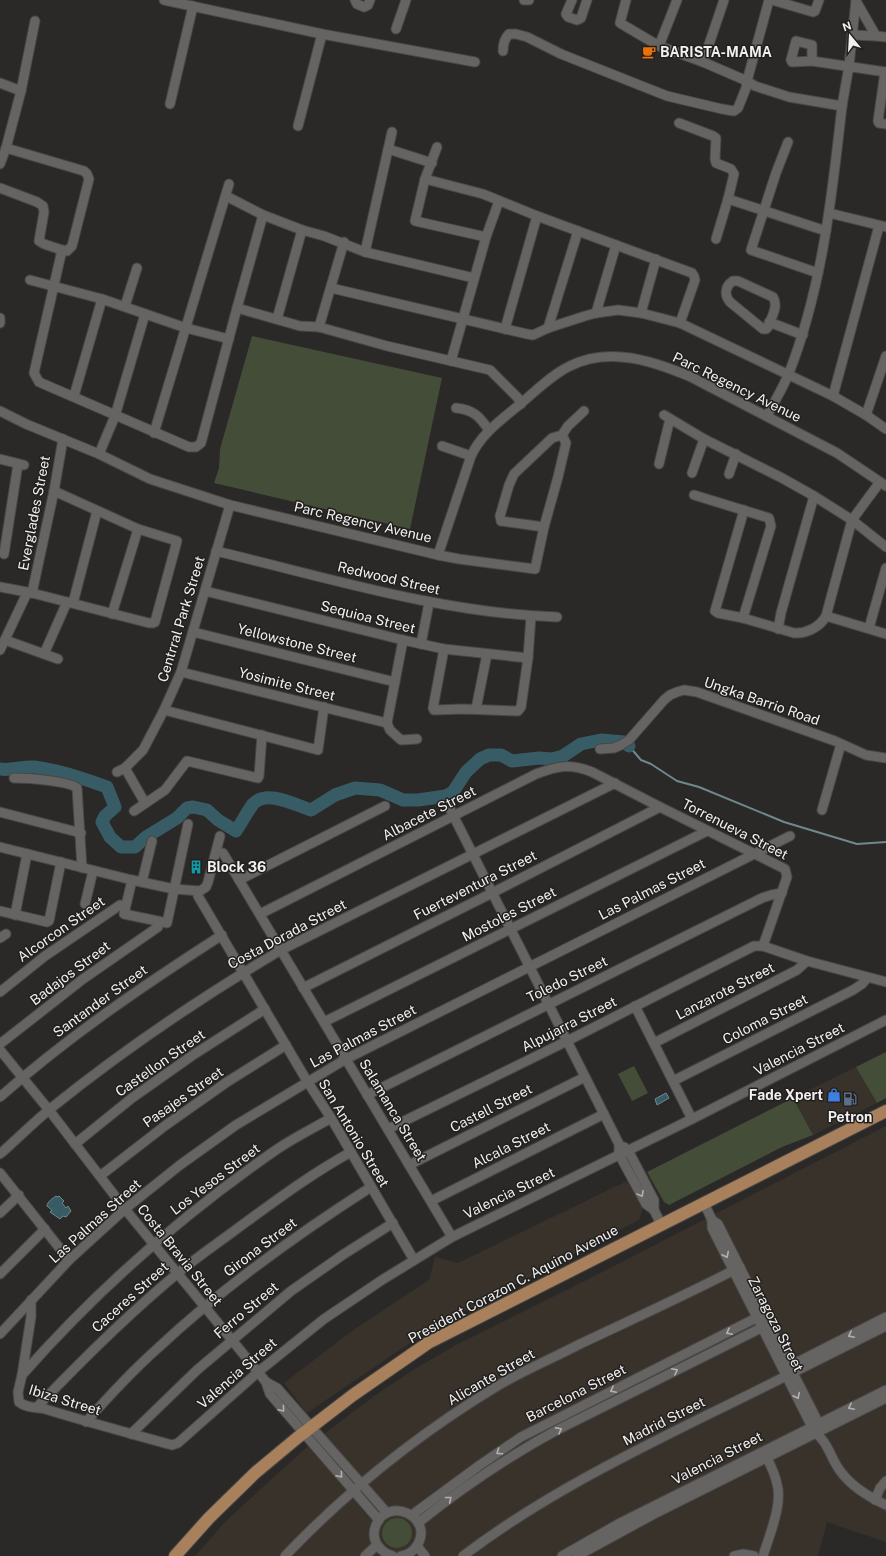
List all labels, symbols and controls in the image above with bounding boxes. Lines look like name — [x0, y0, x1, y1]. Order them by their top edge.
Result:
north arrow — [830, 16, 870, 56]
text: N — [841, 19, 853, 34]
cafe icon: BARISTA-MAMA — [641, 44, 657, 60]
place label: BARISTA-MAMA — [660, 44, 772, 60]
street label: Parc Regency Avenue — [670, 349, 804, 425]
street label: Everglades Street — [15, 454, 53, 572]
street label: Parc Regency Avenue — [293, 498, 433, 546]
street label: Centrral Park Street — [154, 554, 208, 684]
street label: Redwood Street — [336, 558, 442, 598]
street label: Sequioa Street — [319, 597, 417, 637]
street label: Yellowstone Street — [236, 620, 358, 666]
street label: Yosimite Street — [237, 664, 337, 704]
street label: Ungka Barrio Road — [702, 674, 822, 728]
street label: Albacete Street — [380, 783, 478, 843]
street label: Torrenueva Street — [679, 795, 791, 863]
street label: Fuerteventura Street — [411, 847, 539, 923]
street label: Las Palmas Street — [596, 855, 708, 923]
building icon: Block 36 — [188, 859, 204, 875]
place label: Block 36 — [207, 859, 266, 875]
street label: Mostoles Street — [459, 883, 559, 945]
street label: Alcorcon Street — [14, 893, 108, 965]
street label: Costa Dorada Street — [225, 896, 349, 972]
street label: Badajos Street — [27, 938, 113, 1008]
street label: Toledo Street — [524, 953, 610, 1005]
street label: Lanzarote Street — [673, 959, 777, 1023]
street label: Santander Street — [50, 962, 150, 1040]
street label: Coloma Street — [720, 991, 810, 1047]
street label: Alpujarra Street — [519, 993, 619, 1055]
street label: Las Palmas Street — [307, 1001, 419, 1071]
street label: Valencia Street — [751, 1019, 847, 1079]
street label: Castellon Street — [112, 1026, 208, 1100]
street label: Salamanca Street — [356, 1056, 430, 1164]
street label: Pasajes Street — [140, 1063, 226, 1131]
street label: San Antonio Street — [315, 1076, 393, 1190]
street label: Castell Street — [447, 1080, 535, 1136]
place label: Fade Xpert — [749, 1087, 823, 1103]
shop icon: Fade Xpert — [826, 1087, 842, 1103]
fuel station icon: Petron — [842, 1091, 858, 1107]
place label: Petron — [828, 1109, 872, 1125]
street label: Alcala Street — [469, 1119, 553, 1171]
street label: Los Yesos Street — [167, 1140, 263, 1218]
street label: Valencia Street — [461, 1164, 557, 1222]
street label: Las Palmas Street — [46, 1176, 144, 1266]
one-way arrow — [636, 1190, 643, 1197]
street label: Costa Bravia Street — [134, 1201, 226, 1309]
street label: Girona Street — [220, 1214, 300, 1280]
street label: President Corazon C. Aquino Avenue — [405, 1222, 621, 1346]
one-way arrow — [721, 1251, 729, 1258]
street label: Caceres Street — [88, 1258, 172, 1336]
street label: Zaragoza Street — [745, 1274, 807, 1374]
street label: Ferro Street — [211, 1278, 281, 1342]
one-way arrow — [726, 1327, 733, 1334]
one-way arrow — [848, 1330, 855, 1338]
street label: Valencia Street — [194, 1334, 280, 1412]
street label: Alicante Street — [445, 1346, 537, 1408]
street label: Barcelona Street — [523, 1361, 629, 1425]
one-way arrow — [670, 1368, 678, 1376]
street label: Ibiza Street — [27, 1381, 103, 1419]
one-way arrow — [610, 1385, 617, 1393]
one-way arrow — [792, 1392, 800, 1400]
street label: Madrid Street — [620, 1393, 708, 1449]
one-way arrow — [848, 1402, 855, 1410]
one-way arrow — [278, 1404, 285, 1412]
one-way arrow — [554, 1427, 562, 1434]
street label: Valencia Street — [669, 1428, 765, 1488]
one-way arrow — [496, 1447, 503, 1455]
one-way arrow — [336, 1471, 343, 1478]
one-way arrow — [444, 1496, 451, 1503]

